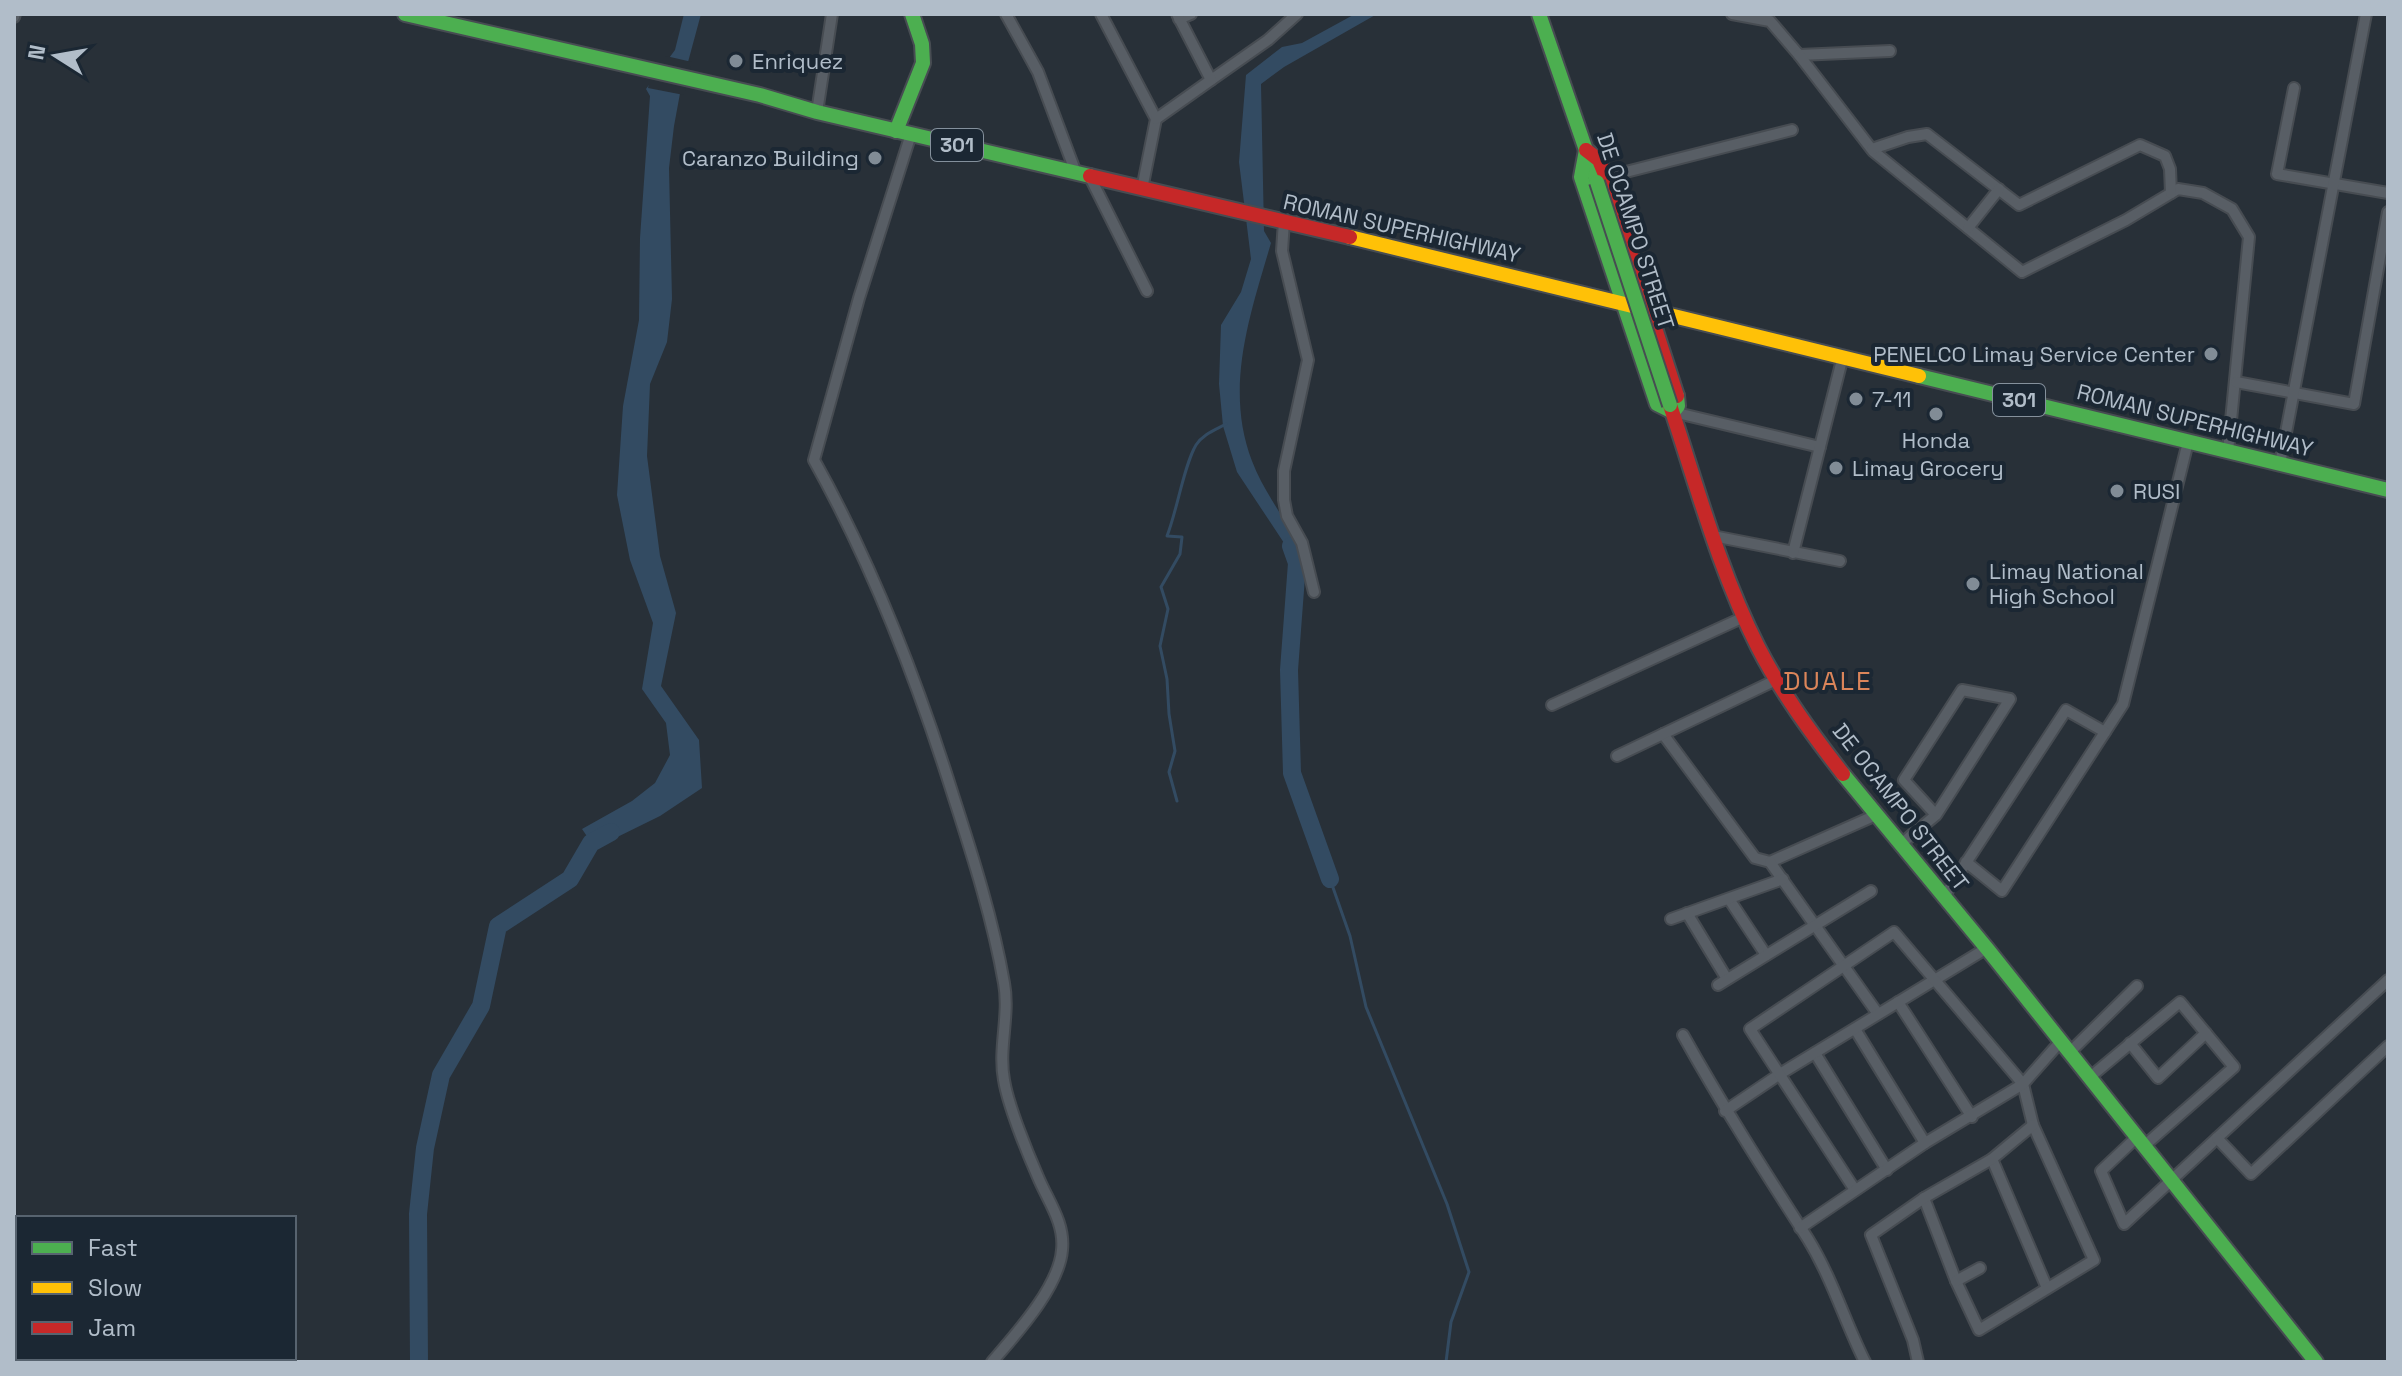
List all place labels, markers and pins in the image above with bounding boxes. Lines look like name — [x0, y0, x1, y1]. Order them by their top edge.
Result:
place label: Enriquez — [752, 47, 843, 75]
marker: Enriquez — [727, 52, 745, 70]
place label: Caranzo Building — [682, 144, 859, 172]
marker: Caranzo Building — [866, 149, 884, 167]
place label: PENELCO Limay Service Center — [1873, 340, 2195, 368]
marker: PENELCO Limay Service Center — [2202, 345, 2220, 363]
place label: 7-11 — [1872, 385, 1912, 413]
marker: 7-11 — [1847, 390, 1865, 408]
marker: Honda — [1927, 405, 1945, 423]
place label: Honda — [1902, 426, 1971, 454]
place label: Limay Grocery — [1852, 454, 2004, 482]
marker: Limay Grocery — [1827, 459, 1845, 477]
place label: RUSI — [2133, 477, 2180, 505]
marker: RUSI — [2108, 482, 2126, 500]
place label: Limay National High School — [1989, 557, 2144, 610]
marker: Limay National High School — [1964, 575, 1982, 593]

